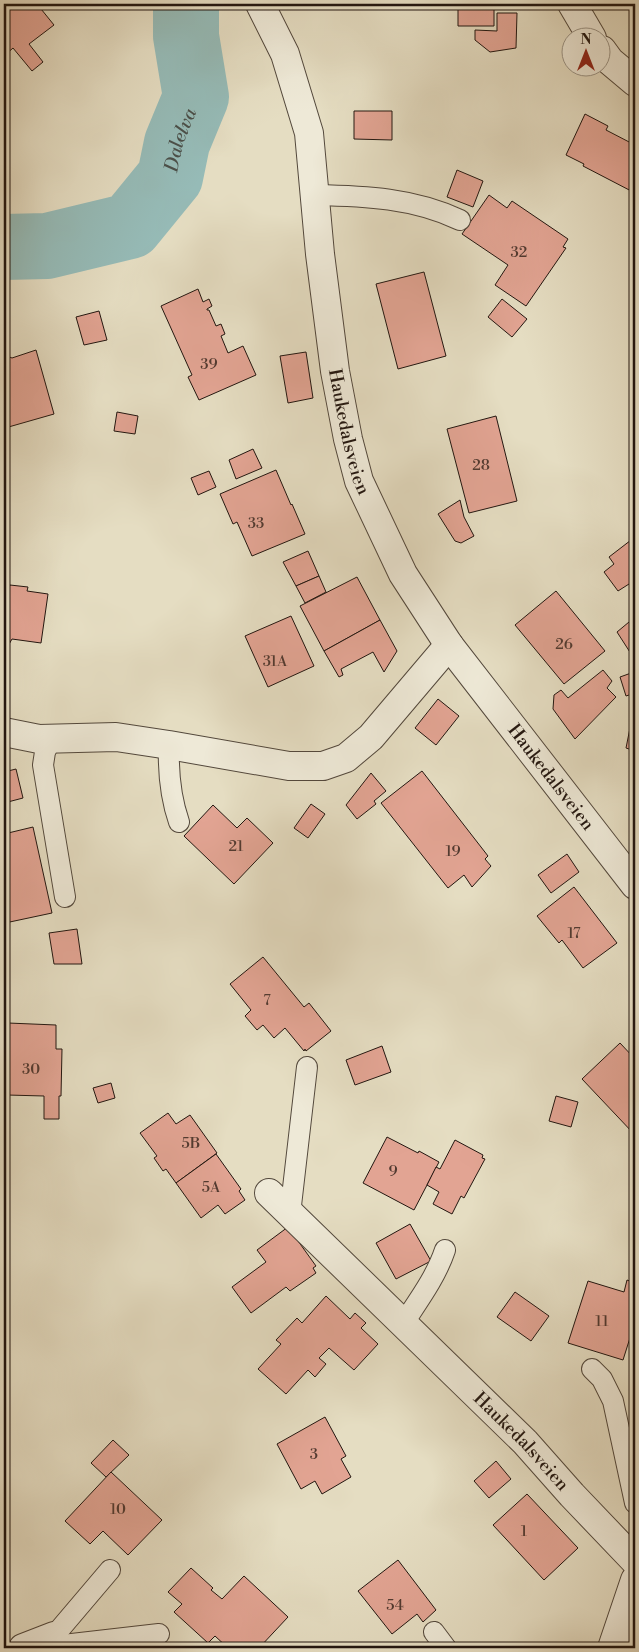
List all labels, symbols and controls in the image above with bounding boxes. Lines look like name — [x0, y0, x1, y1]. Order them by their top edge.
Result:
north arrow — [562, 28, 612, 78]
text: N — [580, 31, 592, 49]
water label: Dalelva — [159, 104, 202, 175]
house number: 32 — [511, 243, 527, 262]
house number: 39 — [200, 355, 218, 374]
street label: Haukedalsveien — [323, 367, 375, 499]
house number: 28 — [472, 456, 490, 475]
house number: 33 — [248, 514, 264, 533]
house number: 26 — [555, 635, 573, 654]
house number: 31A — [263, 652, 288, 671]
street label: Haukedalsveien — [503, 719, 600, 835]
house number: 21 — [228, 837, 244, 856]
house number: 19 — [445, 842, 461, 861]
house number: 17 — [567, 924, 581, 943]
house number: 7 — [263, 991, 271, 1010]
house number: 30 — [22, 1060, 40, 1079]
house number: 5B — [182, 1134, 200, 1153]
house number: 9 — [388, 1162, 398, 1181]
house number: 5A — [202, 1178, 221, 1197]
house number: 11 — [595, 1312, 609, 1331]
street label: Haukedalsveien — [469, 1387, 574, 1496]
house number: 3 — [310, 1445, 318, 1464]
house number: 10 — [110, 1500, 126, 1519]
house number: 1 — [521, 1522, 528, 1541]
house number: 54 — [386, 1596, 404, 1615]

